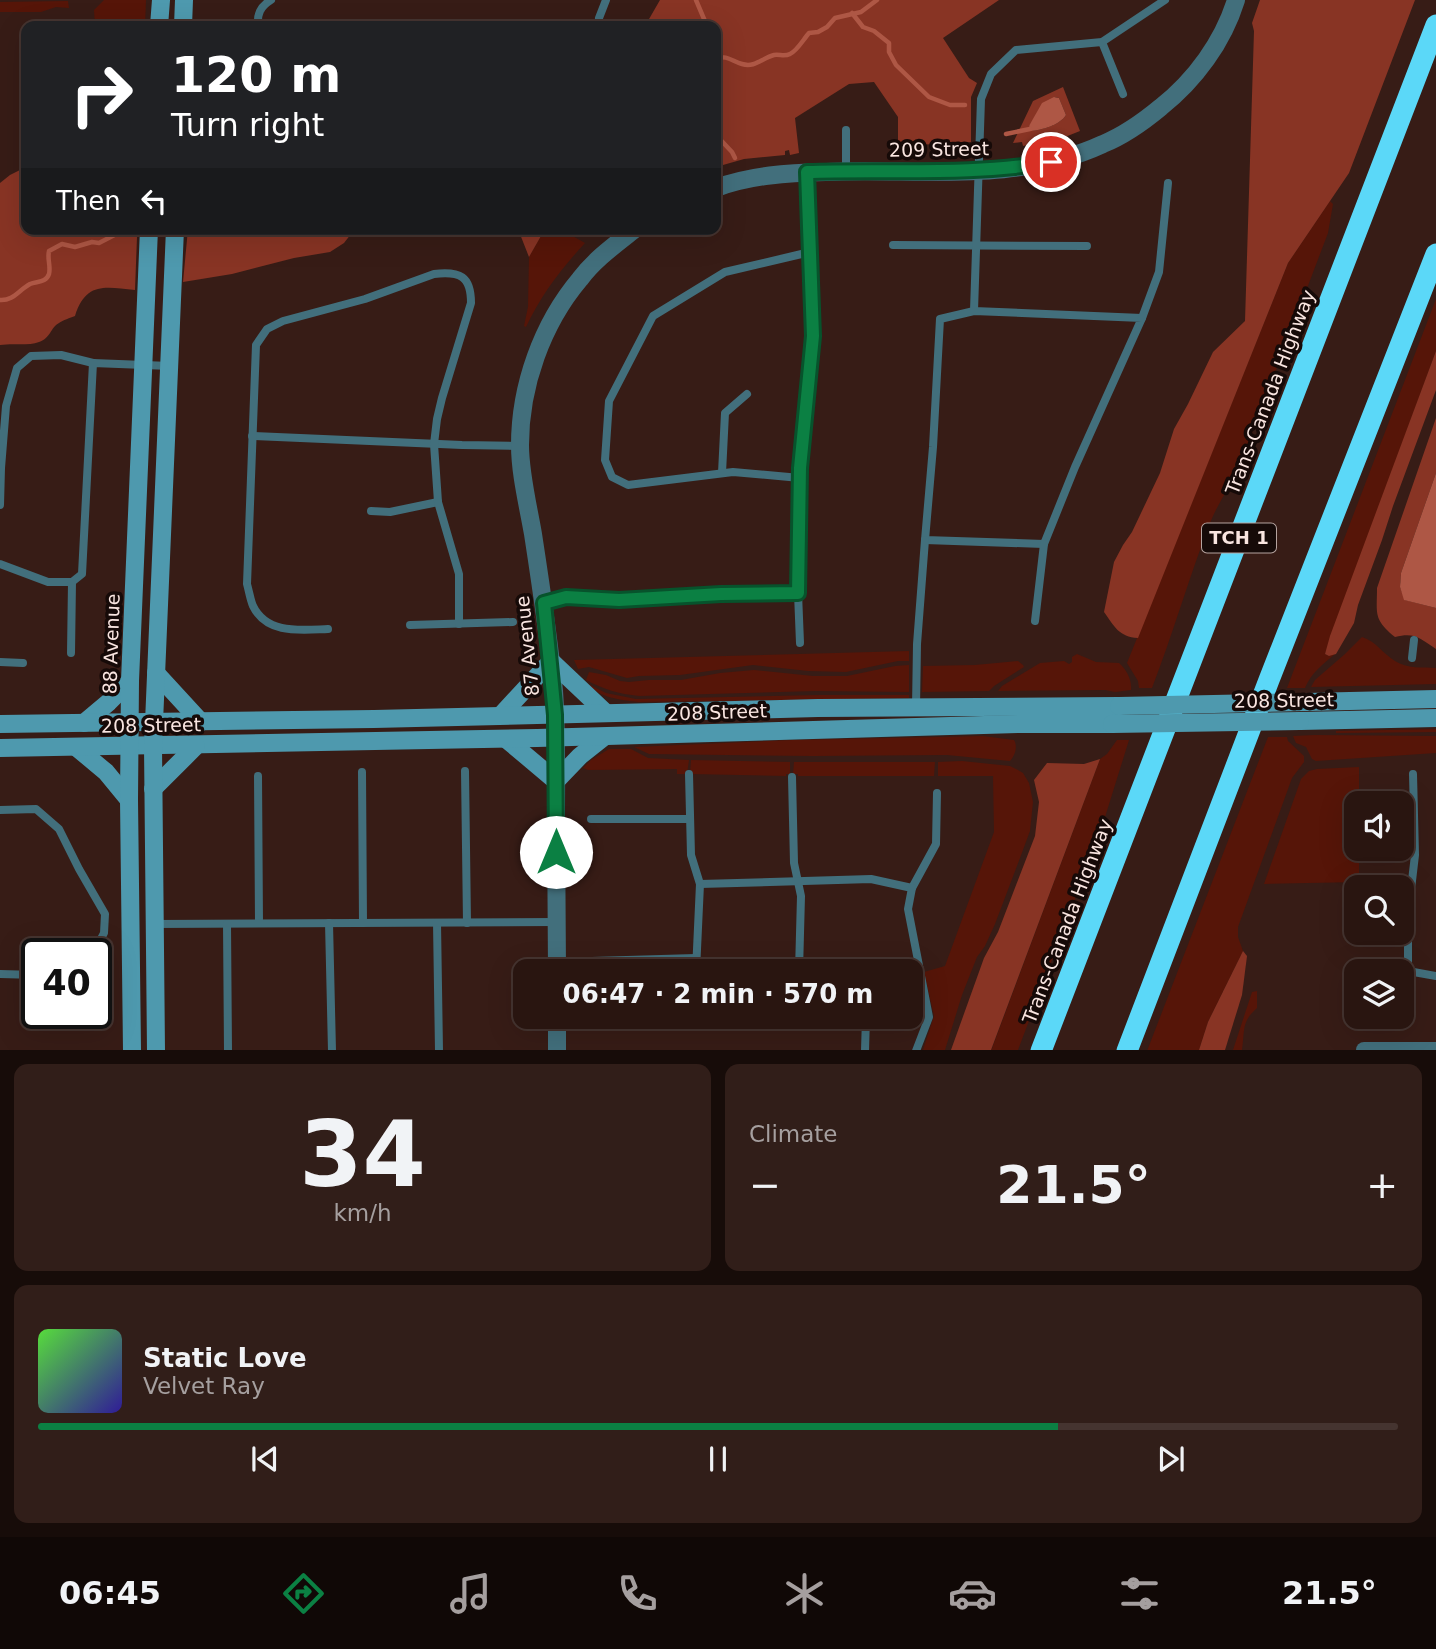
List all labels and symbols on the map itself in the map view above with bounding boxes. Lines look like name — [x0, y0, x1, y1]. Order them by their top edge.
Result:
pin — [1021, 132, 1081, 192]
street label: 209 Street — [889, 137, 989, 161]
street label: Trans-Canada Highway — [1220, 287, 1319, 498]
road number: TCH 1 — [1202, 524, 1276, 552]
street label: 88 Avenue — [98, 593, 124, 695]
street label: 87 Avenue — [511, 595, 543, 697]
street label: 208 Street — [1234, 688, 1334, 712]
street label: 208 Street — [667, 699, 767, 725]
street label: 208 Street — [101, 713, 201, 737]
position arrow — [519, 815, 593, 889]
street label: Trans-Canada Highway — [1017, 816, 1116, 1027]
speed limit sign: 40 — [21, 938, 112, 1029]

